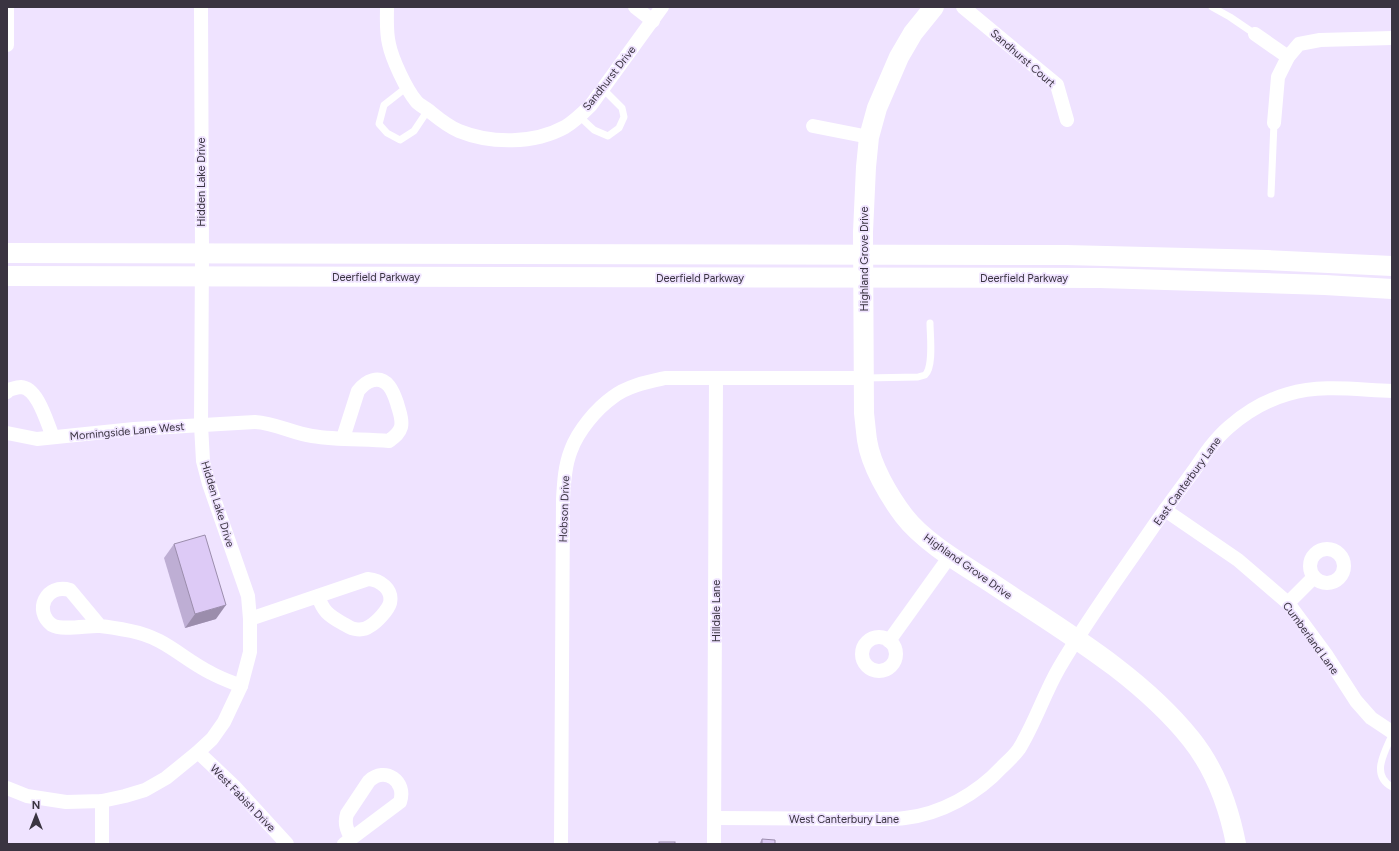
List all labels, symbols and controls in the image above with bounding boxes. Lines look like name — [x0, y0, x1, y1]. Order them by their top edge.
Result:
street label: Sandhurst Court — [988, 27, 1058, 90]
street label: Sandhurst Drive — [580, 43, 639, 113]
street label: Hidden Lake Drive — [195, 137, 208, 227]
street label: Highland Grove Drive — [858, 207, 871, 311]
street label: Deerfield Parkway — [332, 271, 420, 284]
street label: Deerfield Parkway — [656, 272, 744, 285]
street label: Deerfield Parkway — [980, 272, 1068, 285]
street label: Morningside Lane West — [69, 420, 185, 443]
street label: East Canterbury Lane — [1151, 435, 1224, 528]
street label: Hidden Lake Drive — [198, 460, 237, 549]
street label: Hobson Drive — [557, 475, 572, 543]
street label: Highland Grove Drive — [921, 531, 1014, 602]
street label: Hilldale Lane — [710, 580, 723, 642]
street label: Cumberland Lane — [1280, 600, 1341, 677]
street label: West Fabish Drive — [207, 762, 278, 835]
north arrow — [16, 795, 56, 835]
text: N — [32, 799, 40, 812]
street label: West Canterbury Lane — [789, 813, 899, 826]

